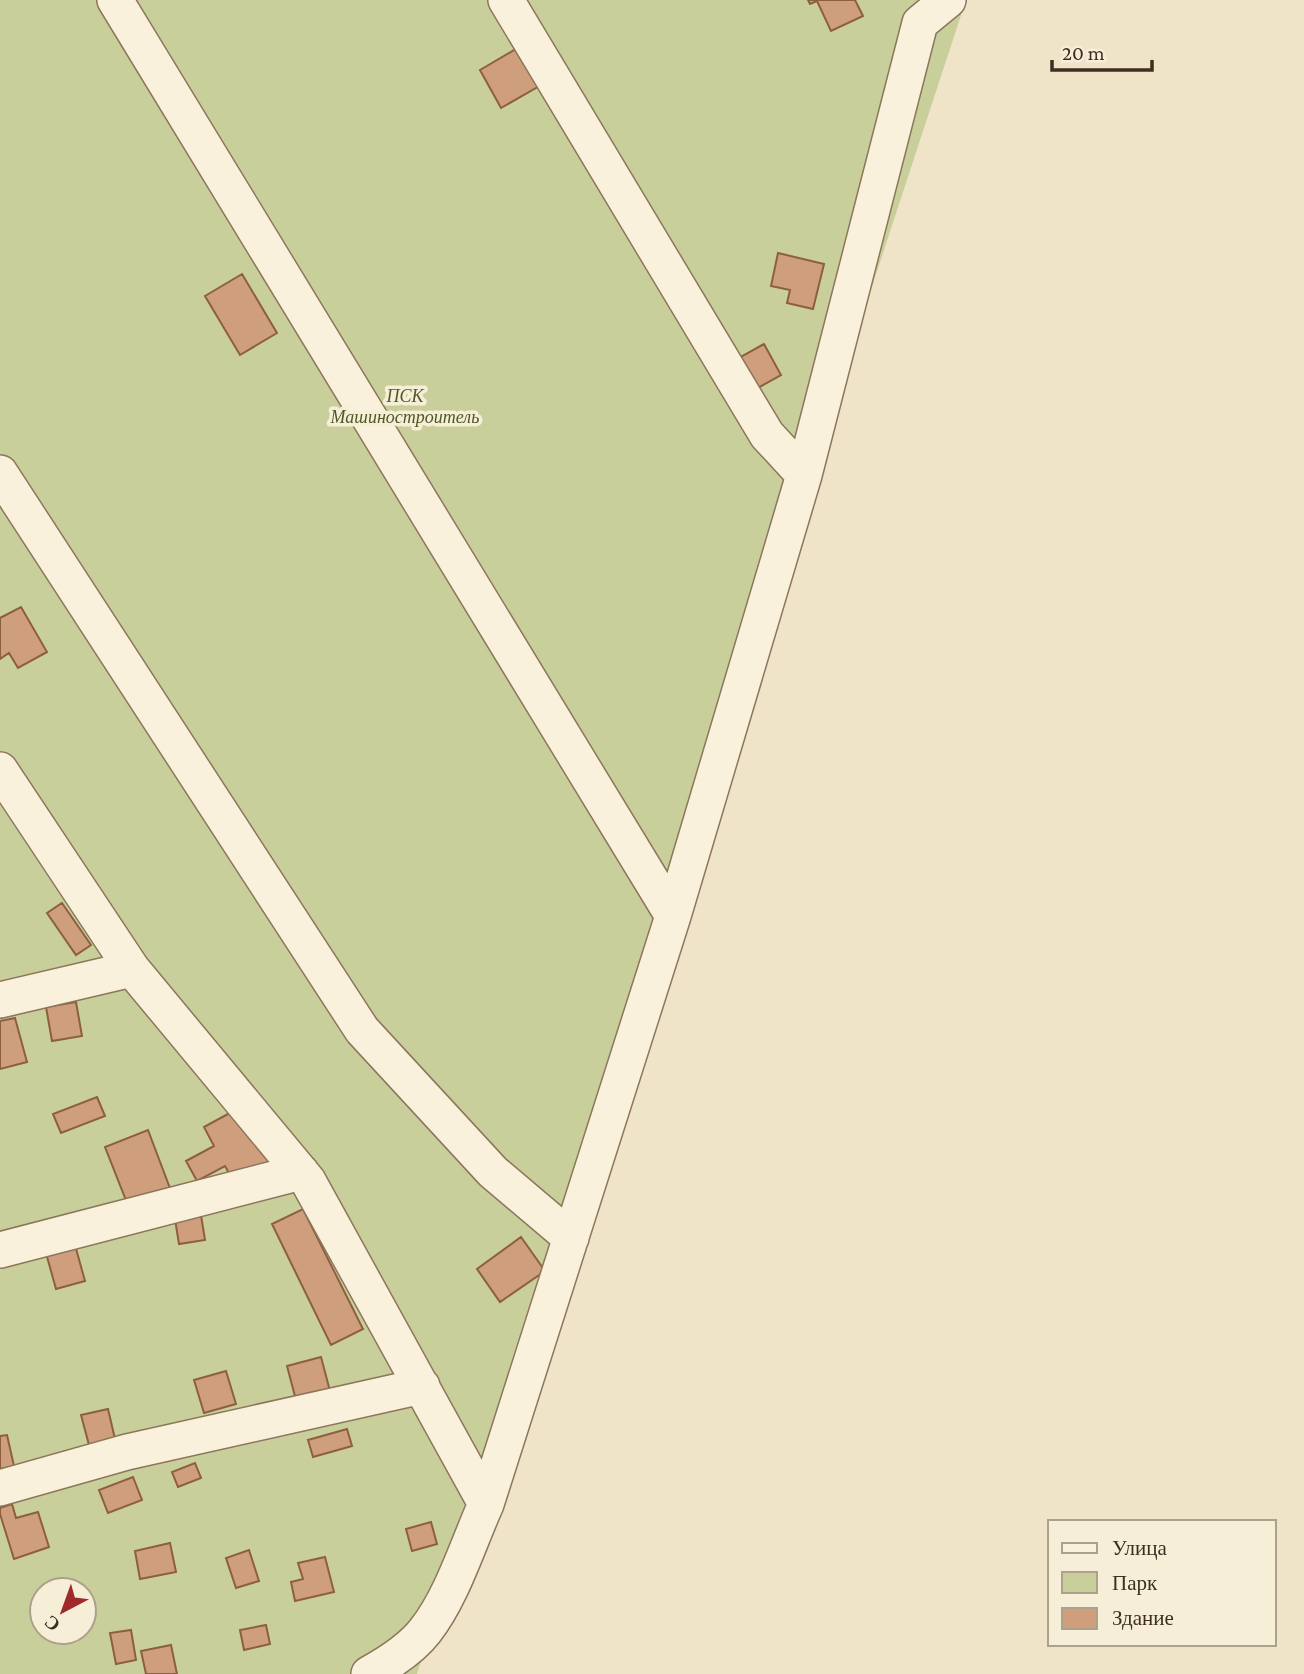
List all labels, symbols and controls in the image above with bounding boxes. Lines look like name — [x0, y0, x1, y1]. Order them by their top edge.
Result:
scale bar — [1052, 28, 1152, 72]
text: 20 m — [1062, 41, 1105, 65]
park label: ПСК Машиностроитель — [330, 386, 479, 427]
legend — [1048, 1520, 1276, 1646]
text: Улица — [1112, 1536, 1167, 1560]
text: Парк — [1112, 1571, 1158, 1595]
north arrow — [28, 1576, 98, 1646]
text: Здание — [1112, 1606, 1174, 1630]
text: С — [40, 1611, 64, 1636]

